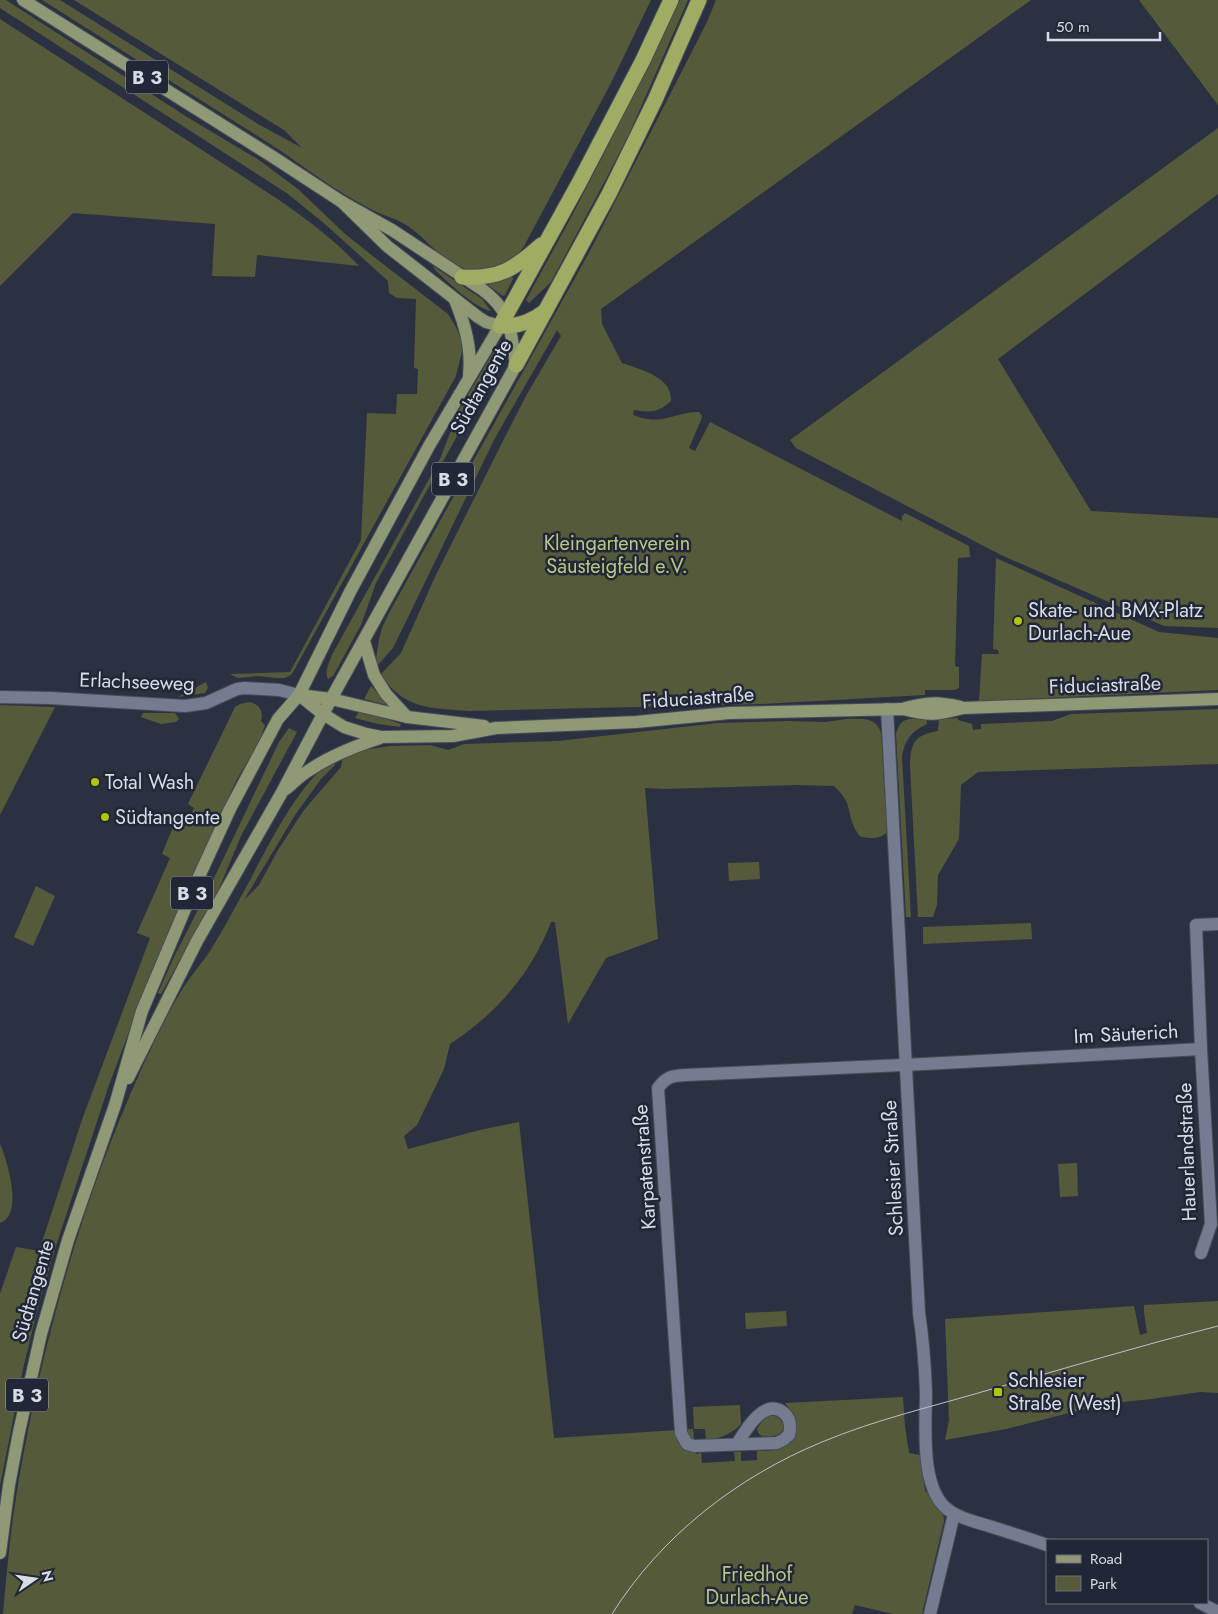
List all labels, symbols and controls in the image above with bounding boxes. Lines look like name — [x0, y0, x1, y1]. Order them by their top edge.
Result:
scale bar — [1048, 10, 1160, 42]
text: 50 m — [1056, 16, 1090, 38]
road number: B 3 — [126, 61, 168, 94]
street label: Südtangente — [443, 334, 519, 440]
road number: B 3 — [432, 462, 474, 496]
park label: Kleingartenverein Säusteigfeld e.V. — [544, 529, 690, 581]
place label: Skate- und BMX-Platz Durlach-Aue — [1028, 596, 1203, 648]
marker: Skate- und BMX-Platz Durlach-Aue — [1012, 615, 1024, 627]
street label: Erlachseeweg — [79, 665, 195, 699]
street label: Fiduciastraße — [1048, 669, 1162, 701]
street label: Fiduciastraße — [641, 680, 755, 716]
place label: Total Wash — [105, 768, 194, 797]
marker: Total Wash — [89, 776, 101, 788]
place label: Südtangente — [115, 803, 220, 832]
marker: Südtangente — [99, 811, 111, 823]
road number: B 3 — [171, 876, 213, 910]
street label: Im Säuterich — [1073, 1017, 1179, 1051]
street label: Hauerlandstraße — [1170, 1082, 1204, 1222]
street label: Schlesier Straße — [875, 1099, 911, 1237]
street label: Karpatenstraße — [626, 1103, 664, 1231]
street label: Südtangente — [5, 1236, 61, 1346]
place label: Schlesier Straße (West) — [1008, 1366, 1122, 1418]
road number: B 3 — [6, 1378, 48, 1412]
marker: Schlesier Straße (West) — [992, 1386, 1004, 1398]
legend — [1046, 1539, 1208, 1604]
text: Road — [1090, 1548, 1122, 1570]
north arrow — [10, 1554, 60, 1604]
park label: Friedhof Durlach-Aue — [705, 1560, 809, 1612]
text: N — [37, 1568, 59, 1584]
text: Park — [1090, 1573, 1117, 1595]

